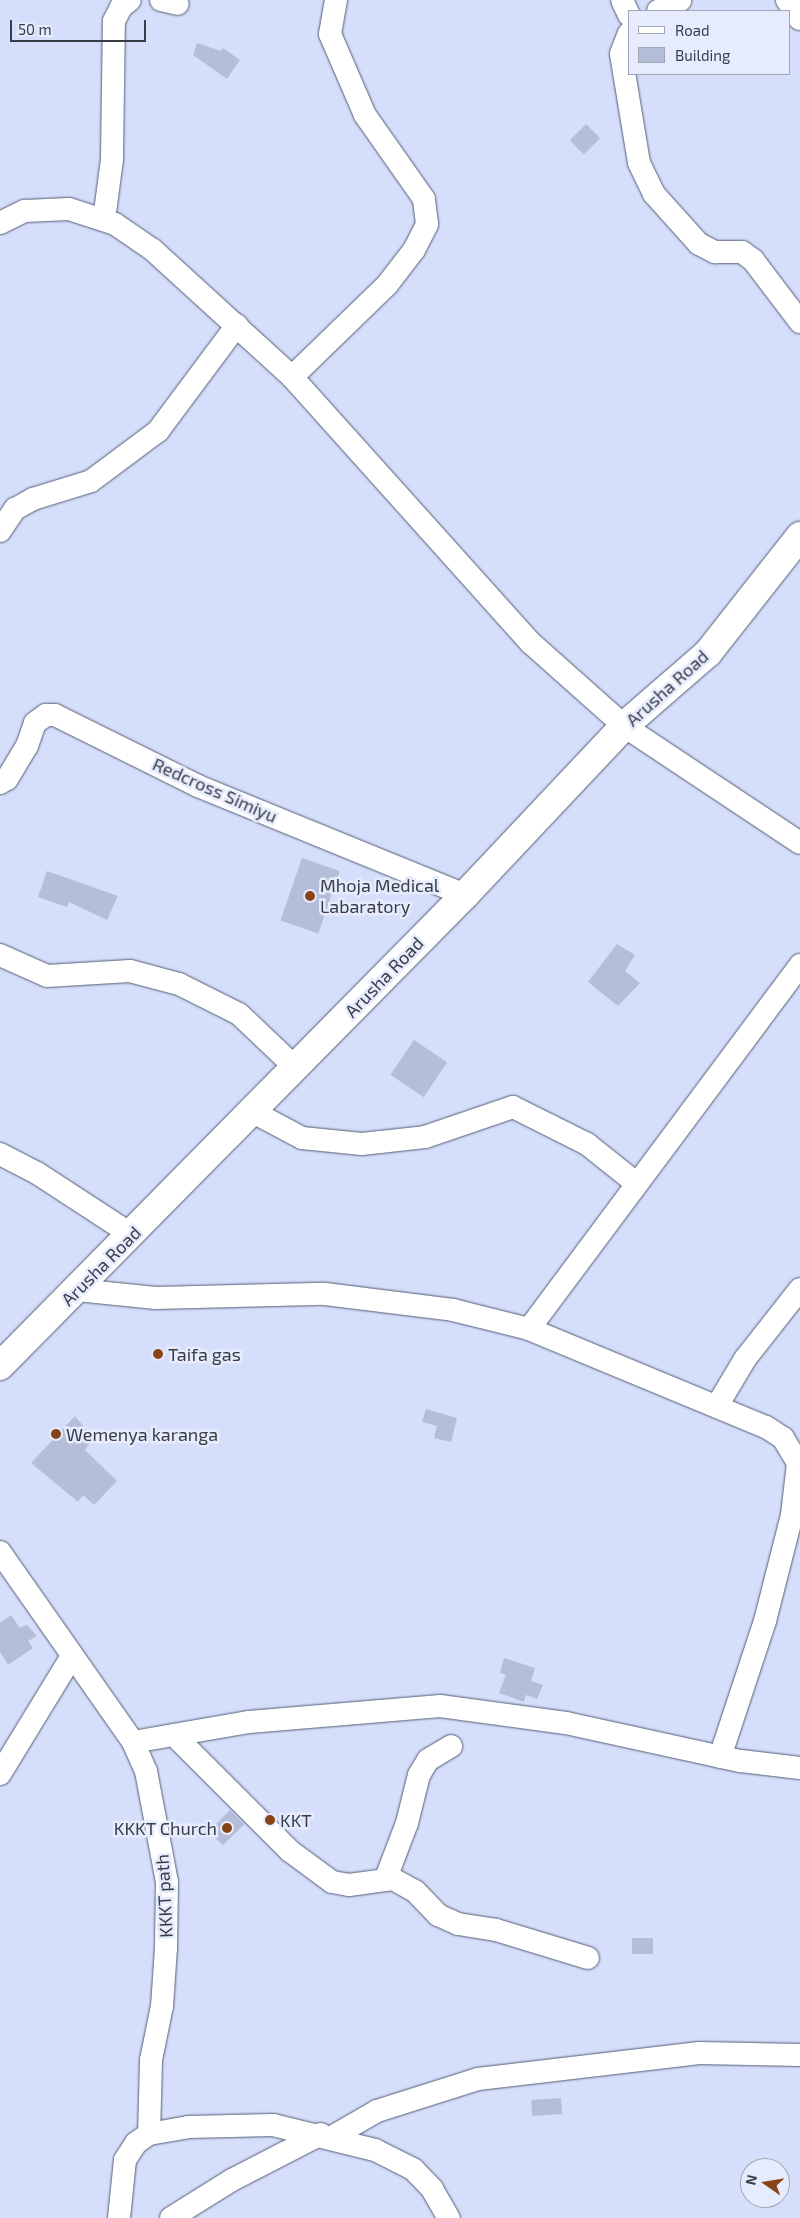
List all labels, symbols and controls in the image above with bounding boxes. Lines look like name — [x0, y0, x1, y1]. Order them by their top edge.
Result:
scale bar — [12, 10, 149, 42]
legend — [628, 10, 790, 75]
text: 50 m — [18, 20, 52, 38]
text: Road — [675, 21, 710, 39]
text: Building — [675, 46, 730, 64]
street label: Arusha Road — [621, 645, 713, 731]
street label: Redcross Simiyu — [149, 753, 281, 827]
place label: Mhoja Medical Labaratory — [320, 875, 439, 918]
marker: Mhoja Medical Labaratory — [304, 890, 316, 902]
street label: Arusha Road — [340, 932, 428, 1022]
street label: Arusha Road — [57, 1222, 145, 1310]
place label: Taifa gas — [168, 1343, 241, 1365]
marker: Taifa gas — [152, 1348, 164, 1360]
place label: Wemenya karanga — [66, 1423, 218, 1445]
marker: Wemenya karanga — [50, 1428, 62, 1440]
place label: KKT — [280, 1809, 312, 1831]
marker: KKT — [264, 1814, 276, 1826]
place label: KKKT Church — [113, 1817, 217, 1839]
marker: KKKT Church — [221, 1822, 233, 1834]
street label: KKKT path — [151, 1853, 177, 1939]
north arrow — [740, 2158, 790, 2208]
text: N — [741, 2173, 760, 2187]

